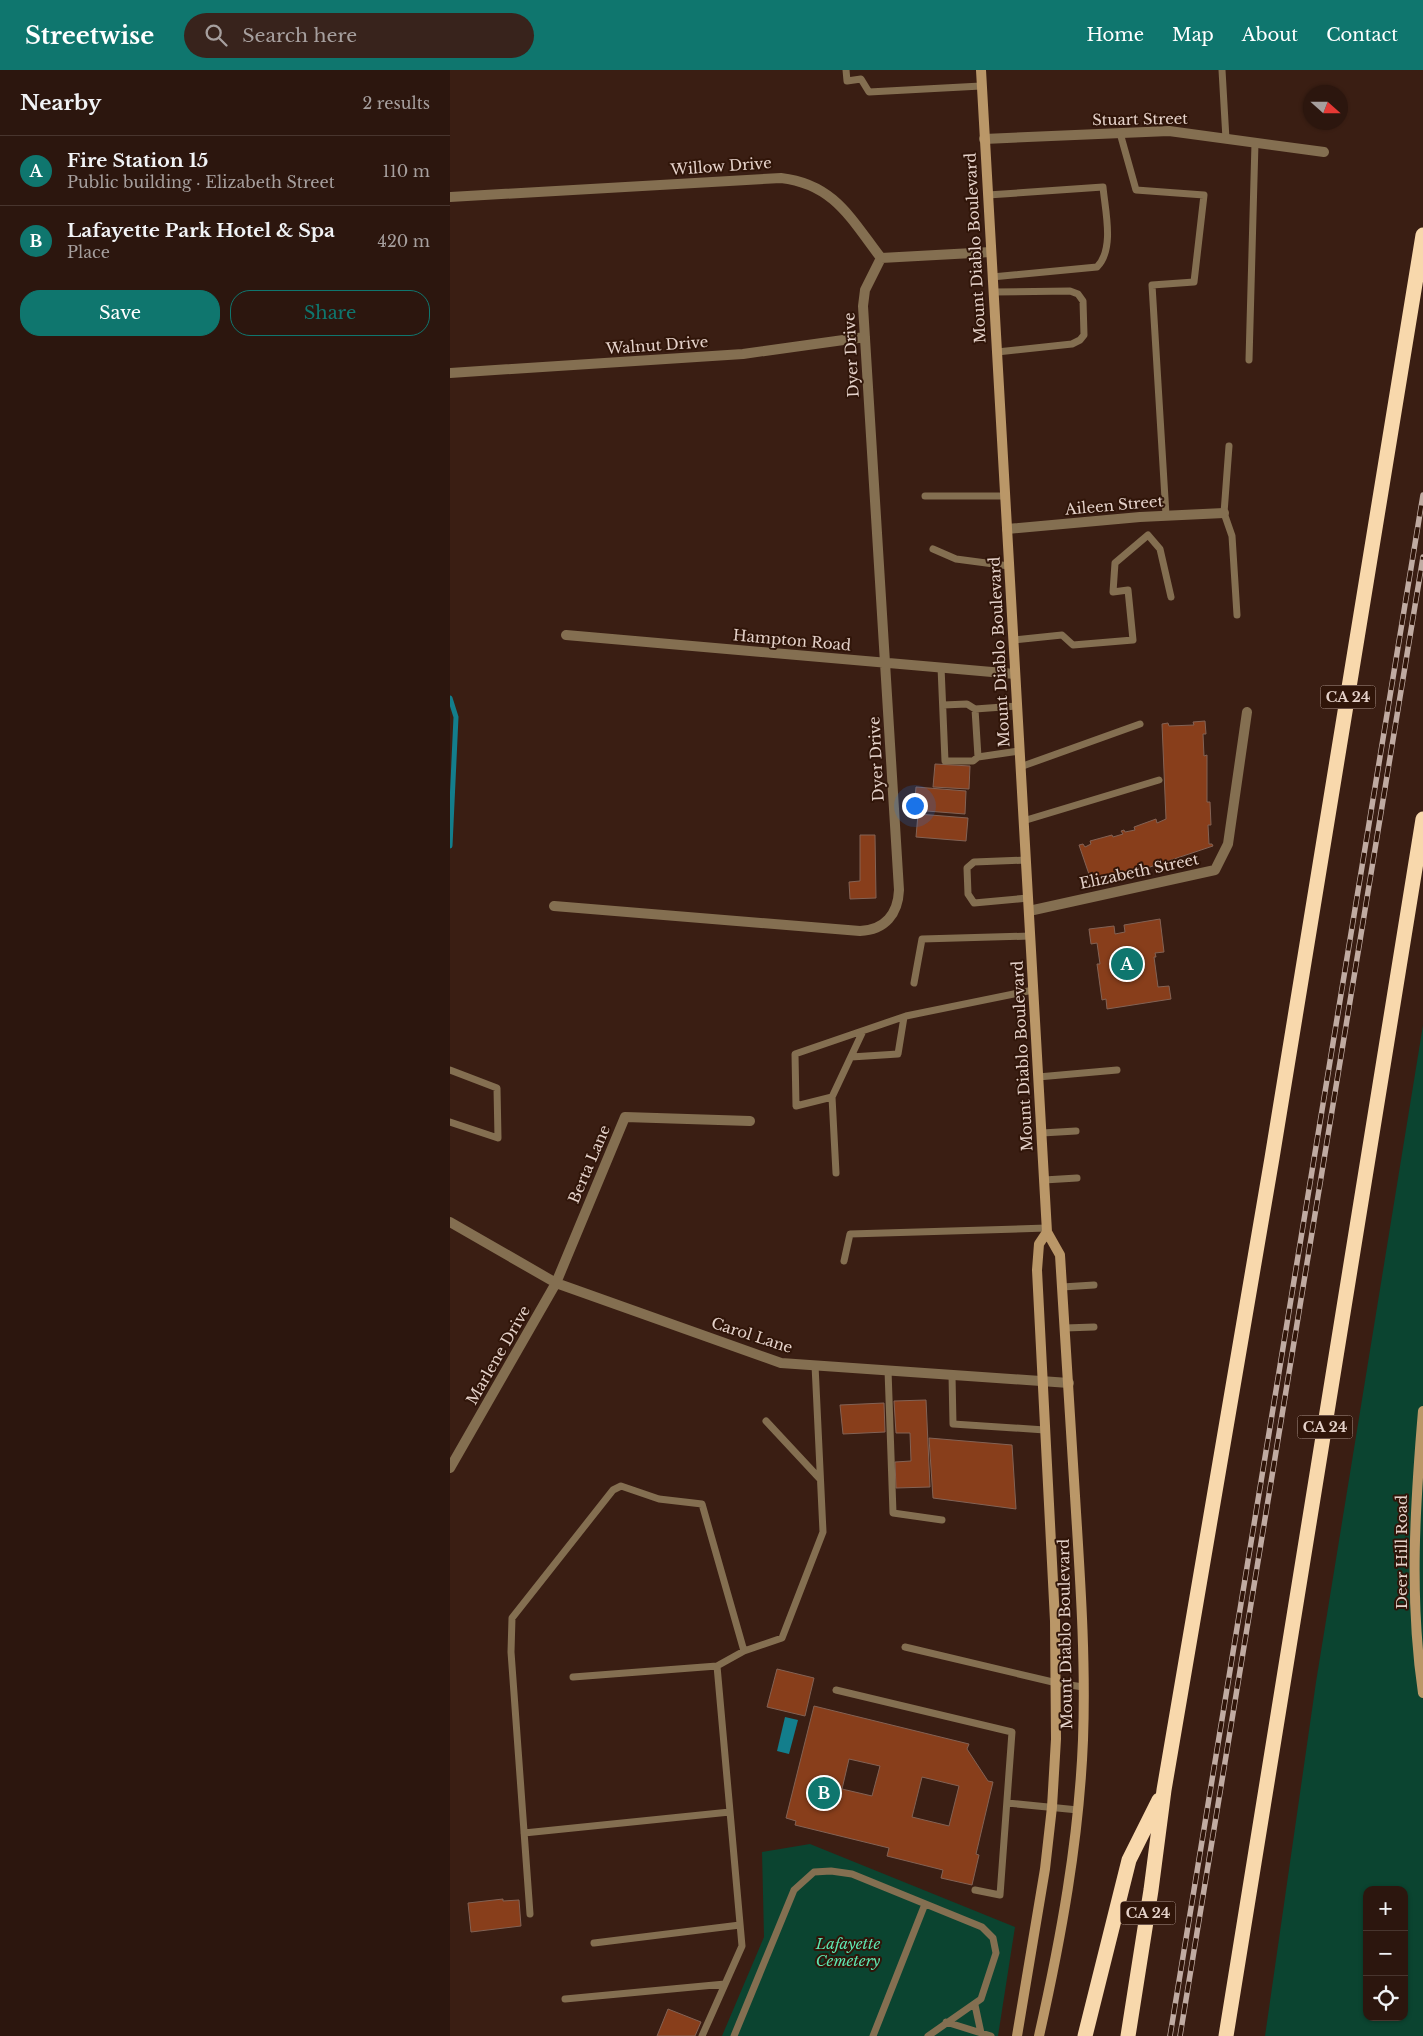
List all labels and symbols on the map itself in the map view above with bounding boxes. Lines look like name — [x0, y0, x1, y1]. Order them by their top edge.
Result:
north arrow — [1303, 85, 1348, 130]
street label: Stuart Street — [1092, 109, 1188, 129]
street label: Mount Diablo Boulevard — [961, 152, 989, 344]
street label: Willow Drive — [669, 153, 772, 179]
street label: Dyer Drive — [839, 312, 863, 398]
street label: Walnut Drive — [604, 332, 709, 358]
street label: Aileen Street — [1063, 491, 1164, 519]
street label: Mount Diablo Boulevard — [985, 556, 1013, 748]
street label: Hampton Road — [732, 625, 852, 655]
road number: CA 24 — [1320, 686, 1376, 708]
street label: Dyer Drive — [864, 716, 888, 802]
your location — [902, 793, 928, 819]
street label: Elizabeth Street — [1078, 849, 1201, 893]
pin: A — [1111, 945, 1143, 983]
street label: Mount Diablo Boulevard — [1008, 960, 1036, 1152]
street label: Berta Lane — [564, 1122, 614, 1206]
street label: Marlene Drive — [462, 1302, 534, 1408]
street label: Carol Lane — [709, 1313, 795, 1357]
road number: CA 24 — [1298, 1415, 1352, 1438]
street label: Deer Hill Road — [1392, 1495, 1411, 1609]
street label: Mount Diablo Boulevard — [1054, 1539, 1076, 1729]
pin: B — [808, 1774, 840, 1812]
road number: CA 24 — [1120, 1902, 1176, 1925]
park label: Lafayette Cemetery — [815, 1934, 881, 1970]

